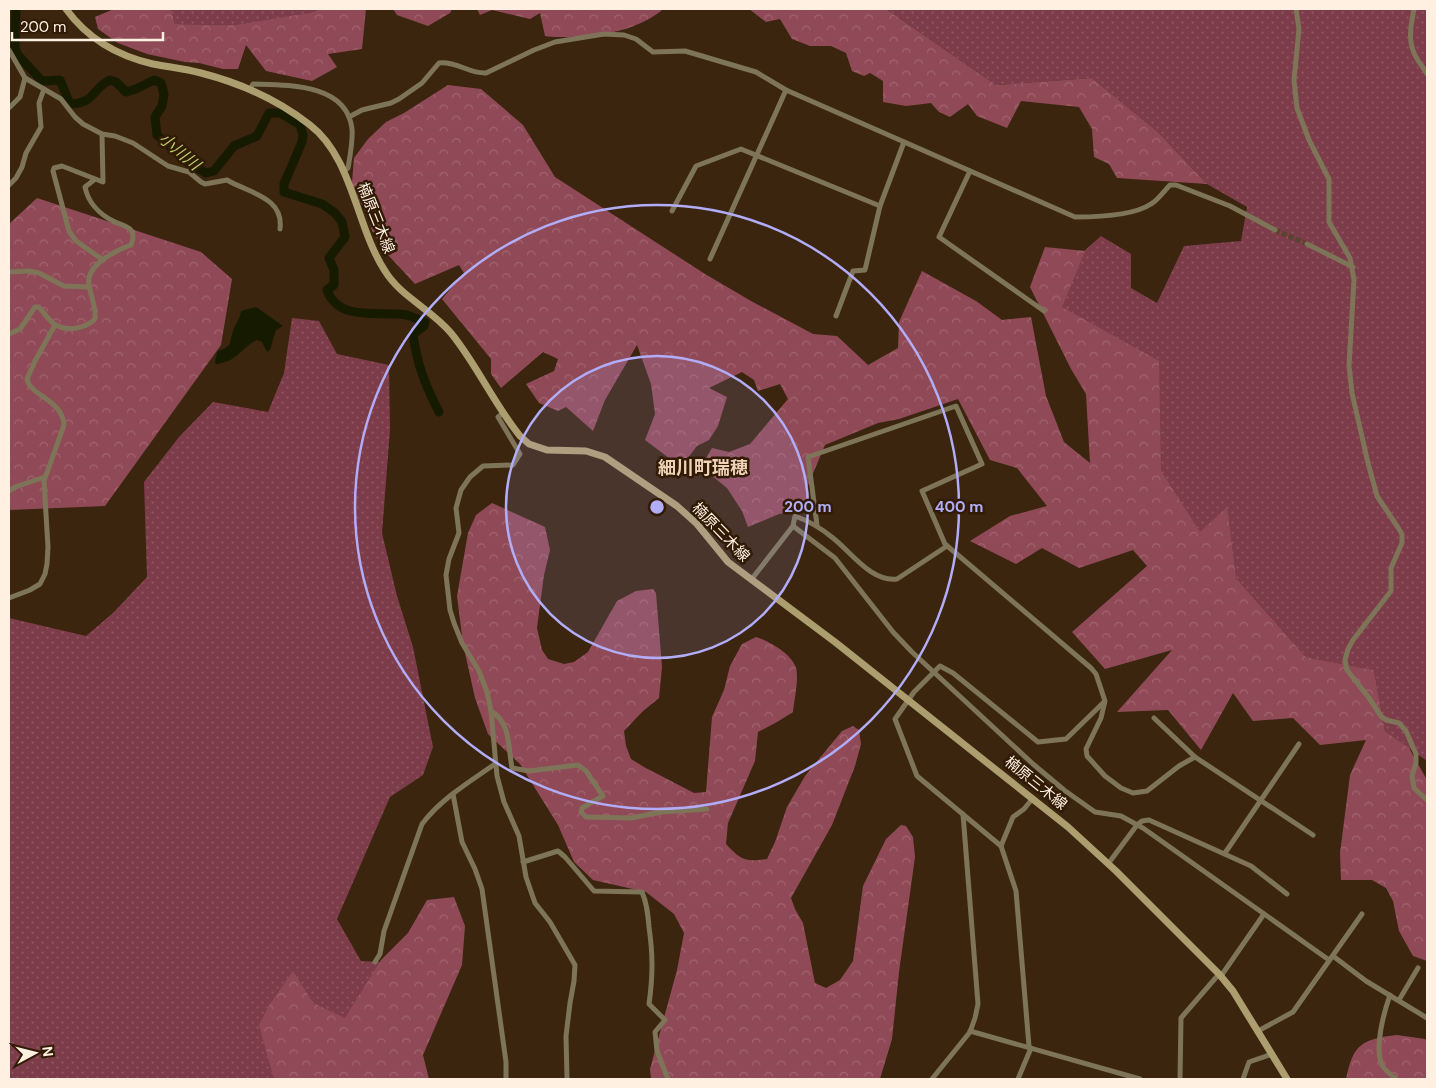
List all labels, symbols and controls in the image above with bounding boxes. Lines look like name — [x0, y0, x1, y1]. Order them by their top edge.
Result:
scale bar — [12, 10, 164, 42]
text: 200 m — [20, 17, 66, 37]
water label: 小川川 — [155, 128, 206, 176]
street label: 楠原三木線 — [353, 179, 399, 257]
district label: 細川町瑞穂 — [658, 456, 748, 480]
text: 200 m — [784, 497, 832, 517]
text: 400 m — [935, 497, 983, 517]
centre of rings — [648, 498, 666, 516]
street label: 楠原三木線 — [688, 498, 754, 566]
street label: 楠原三木線 — [1001, 752, 1071, 814]
north arrow — [10, 1028, 60, 1078]
text: N — [38, 1045, 57, 1058]

